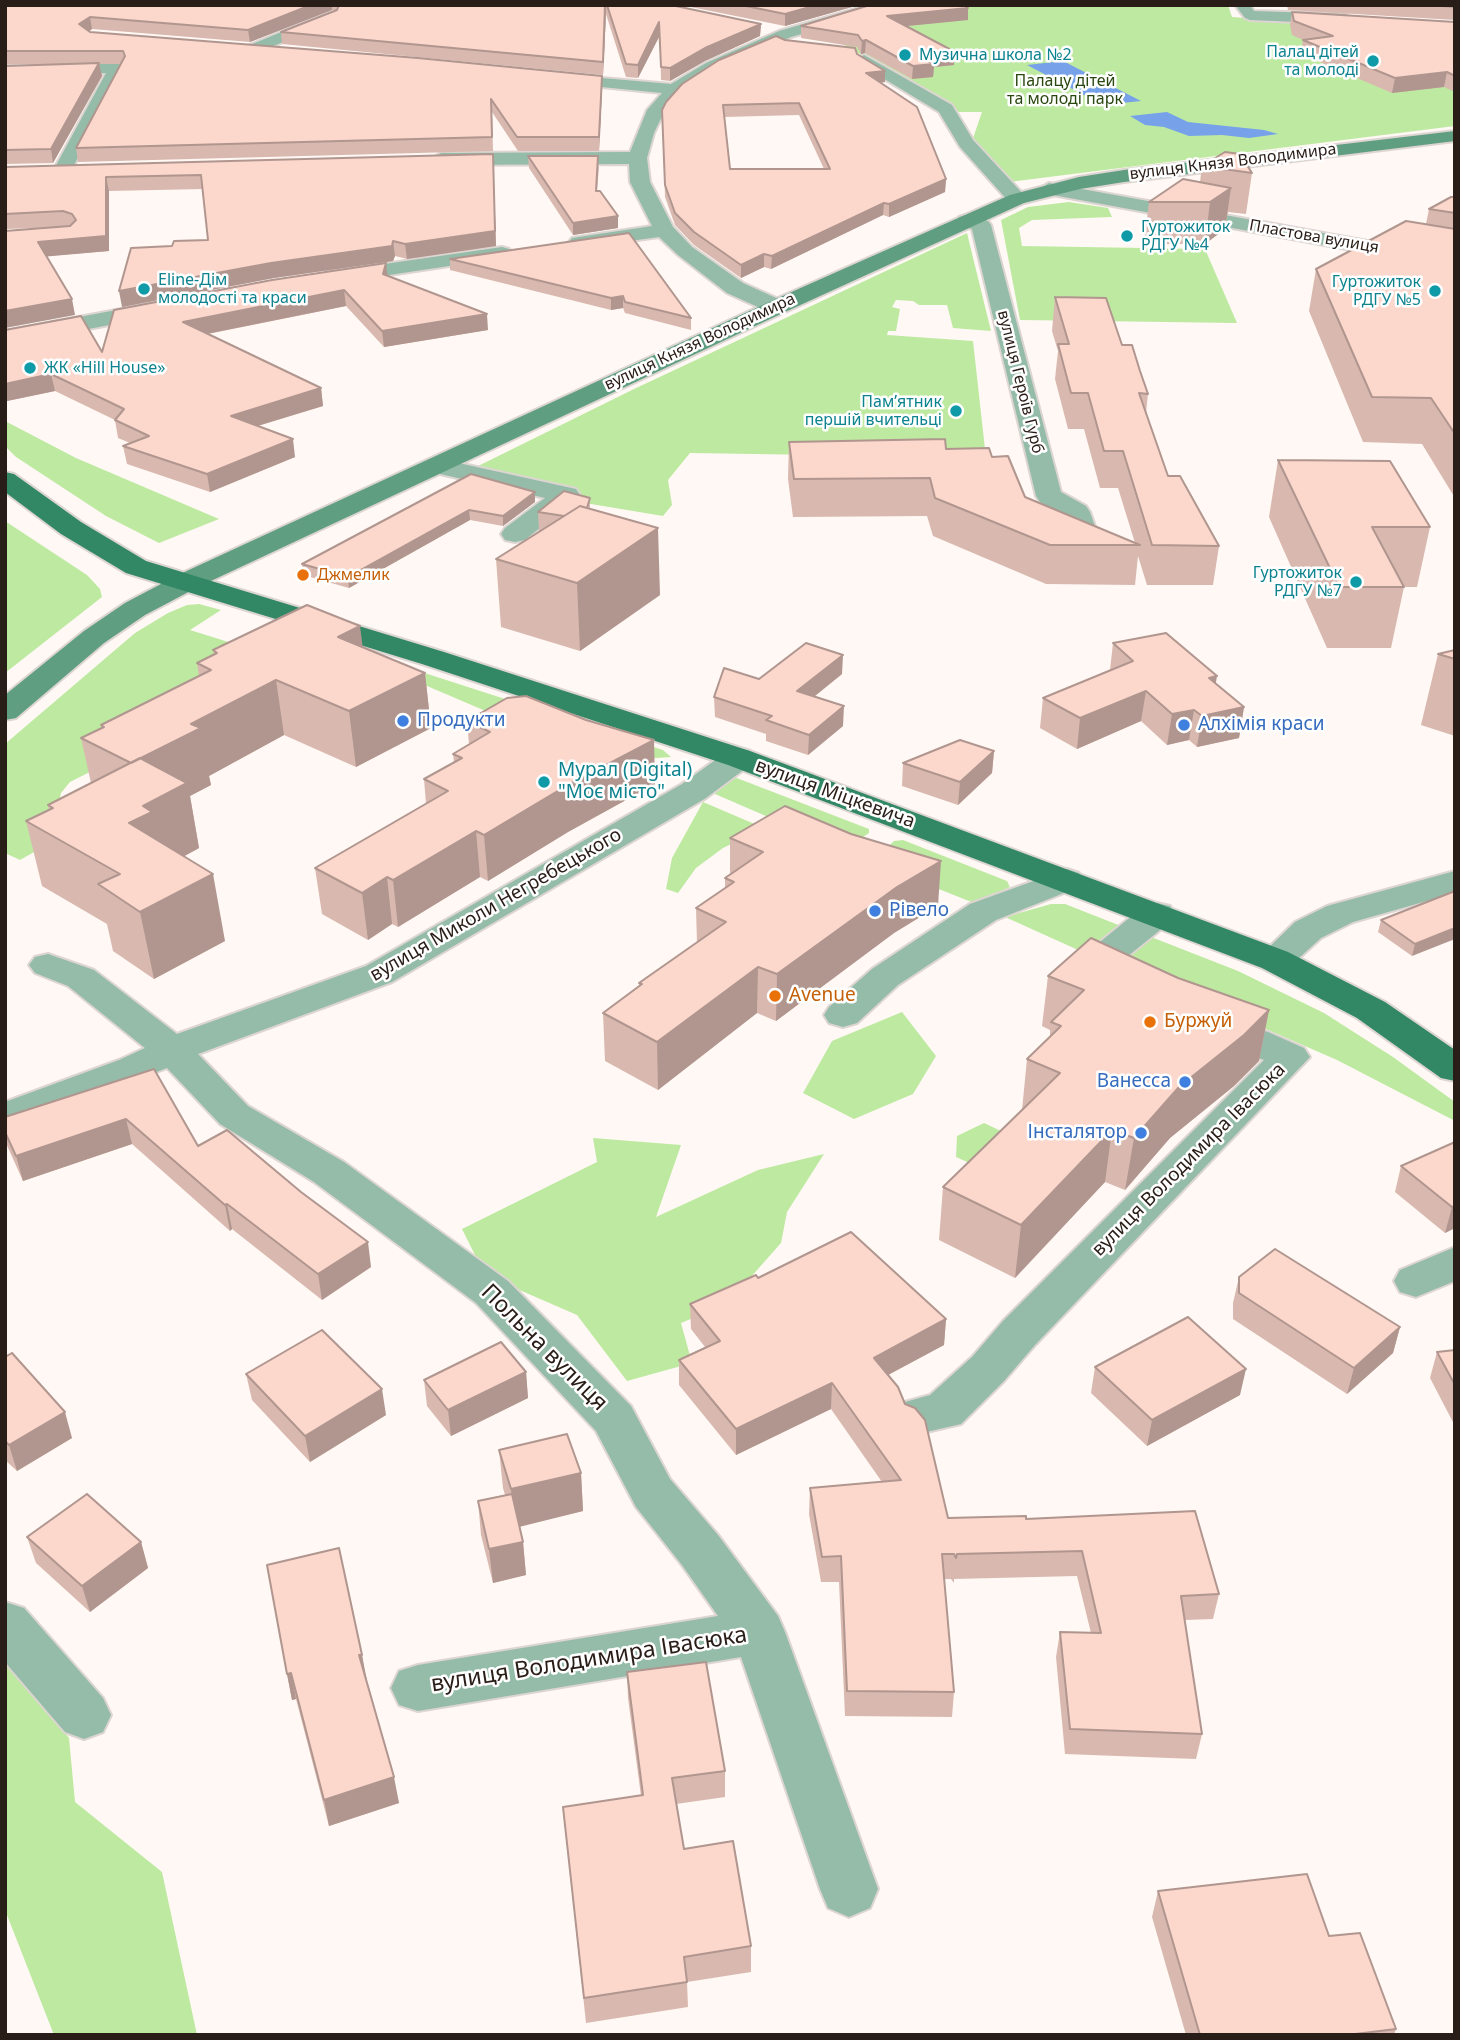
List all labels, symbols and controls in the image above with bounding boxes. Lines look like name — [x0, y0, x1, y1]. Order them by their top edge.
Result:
place label: Палац дітей та молоді — [1266, 42, 1359, 80]
place label: Музична школа №2 — [919, 45, 1072, 65]
marker: Музична школа №2 — [897, 47, 913, 63]
marker: Палац дітей та молоді — [1365, 53, 1381, 69]
park label: Палацу дітей та молоді парк — [1007, 71, 1123, 109]
street label: вулиця Князя Володимира — [1129, 140, 1337, 184]
street label: Пластова вулиця — [1248, 216, 1380, 258]
place label: Гуртожиток РДГУ №4 — [1141, 217, 1230, 255]
marker: Гуртожиток РДГУ №4 — [1119, 228, 1135, 244]
place label: Eline-Дім молодості та краси — [158, 270, 307, 308]
place label: Гуртожиток РДГУ №5 — [1332, 272, 1421, 310]
marker: Eline-Дім молодості та краси — [136, 281, 152, 297]
marker: Гуртожиток РДГУ №5 — [1427, 283, 1443, 299]
street label: вулиця Князя Володимира — [602, 289, 798, 395]
street label: вулиця Героїв Гурб — [993, 308, 1047, 456]
place label: ЖК «Hill House» — [44, 358, 165, 378]
marker: ЖК «Hill House» — [22, 360, 38, 376]
place label: Пам’ятник першій вчительці — [805, 392, 942, 430]
marker: Пам’ятник першій вчительці — [948, 403, 964, 419]
place label: Гуртожиток РДГУ №7 — [1253, 563, 1342, 601]
place label: Джмелик — [317, 565, 390, 585]
marker: Джмелик — [295, 567, 311, 583]
marker: Гуртожиток РДГУ №7 — [1348, 574, 1364, 590]
place label: Продукти — [417, 710, 506, 732]
marker: Продукти — [395, 713, 411, 729]
place label: Алхімія краси — [1198, 714, 1325, 736]
marker: Алхімія краси — [1176, 717, 1192, 733]
street label: вулиця Міцкевича — [752, 755, 918, 833]
place label: Мурал (Digital) "Моє місто" — [558, 760, 692, 804]
marker: Мурал (Digital) "Моє місто" — [536, 774, 552, 790]
street label: вулиця Миколи Негребецького — [366, 823, 626, 987]
place label: Рівело — [889, 900, 949, 922]
marker: Рівело — [867, 903, 883, 919]
place label: Avenue — [789, 985, 856, 1007]
marker: Avenue — [767, 988, 783, 1004]
place label: Буржуй — [1164, 1011, 1232, 1033]
marker: Буржуй — [1142, 1014, 1158, 1030]
street label: вулиця Володимира Івасюка — [1088, 1059, 1290, 1261]
place label: Ванесса — [1097, 1071, 1171, 1093]
marker: Ванесса — [1177, 1074, 1193, 1090]
place label: Інсталятор — [1028, 1122, 1127, 1144]
marker: Інсталятор — [1133, 1125, 1149, 1141]
street label: Польна вулиця — [475, 1279, 613, 1417]
street label: вулиця Володимира Івасюка — [429, 1621, 749, 1699]

